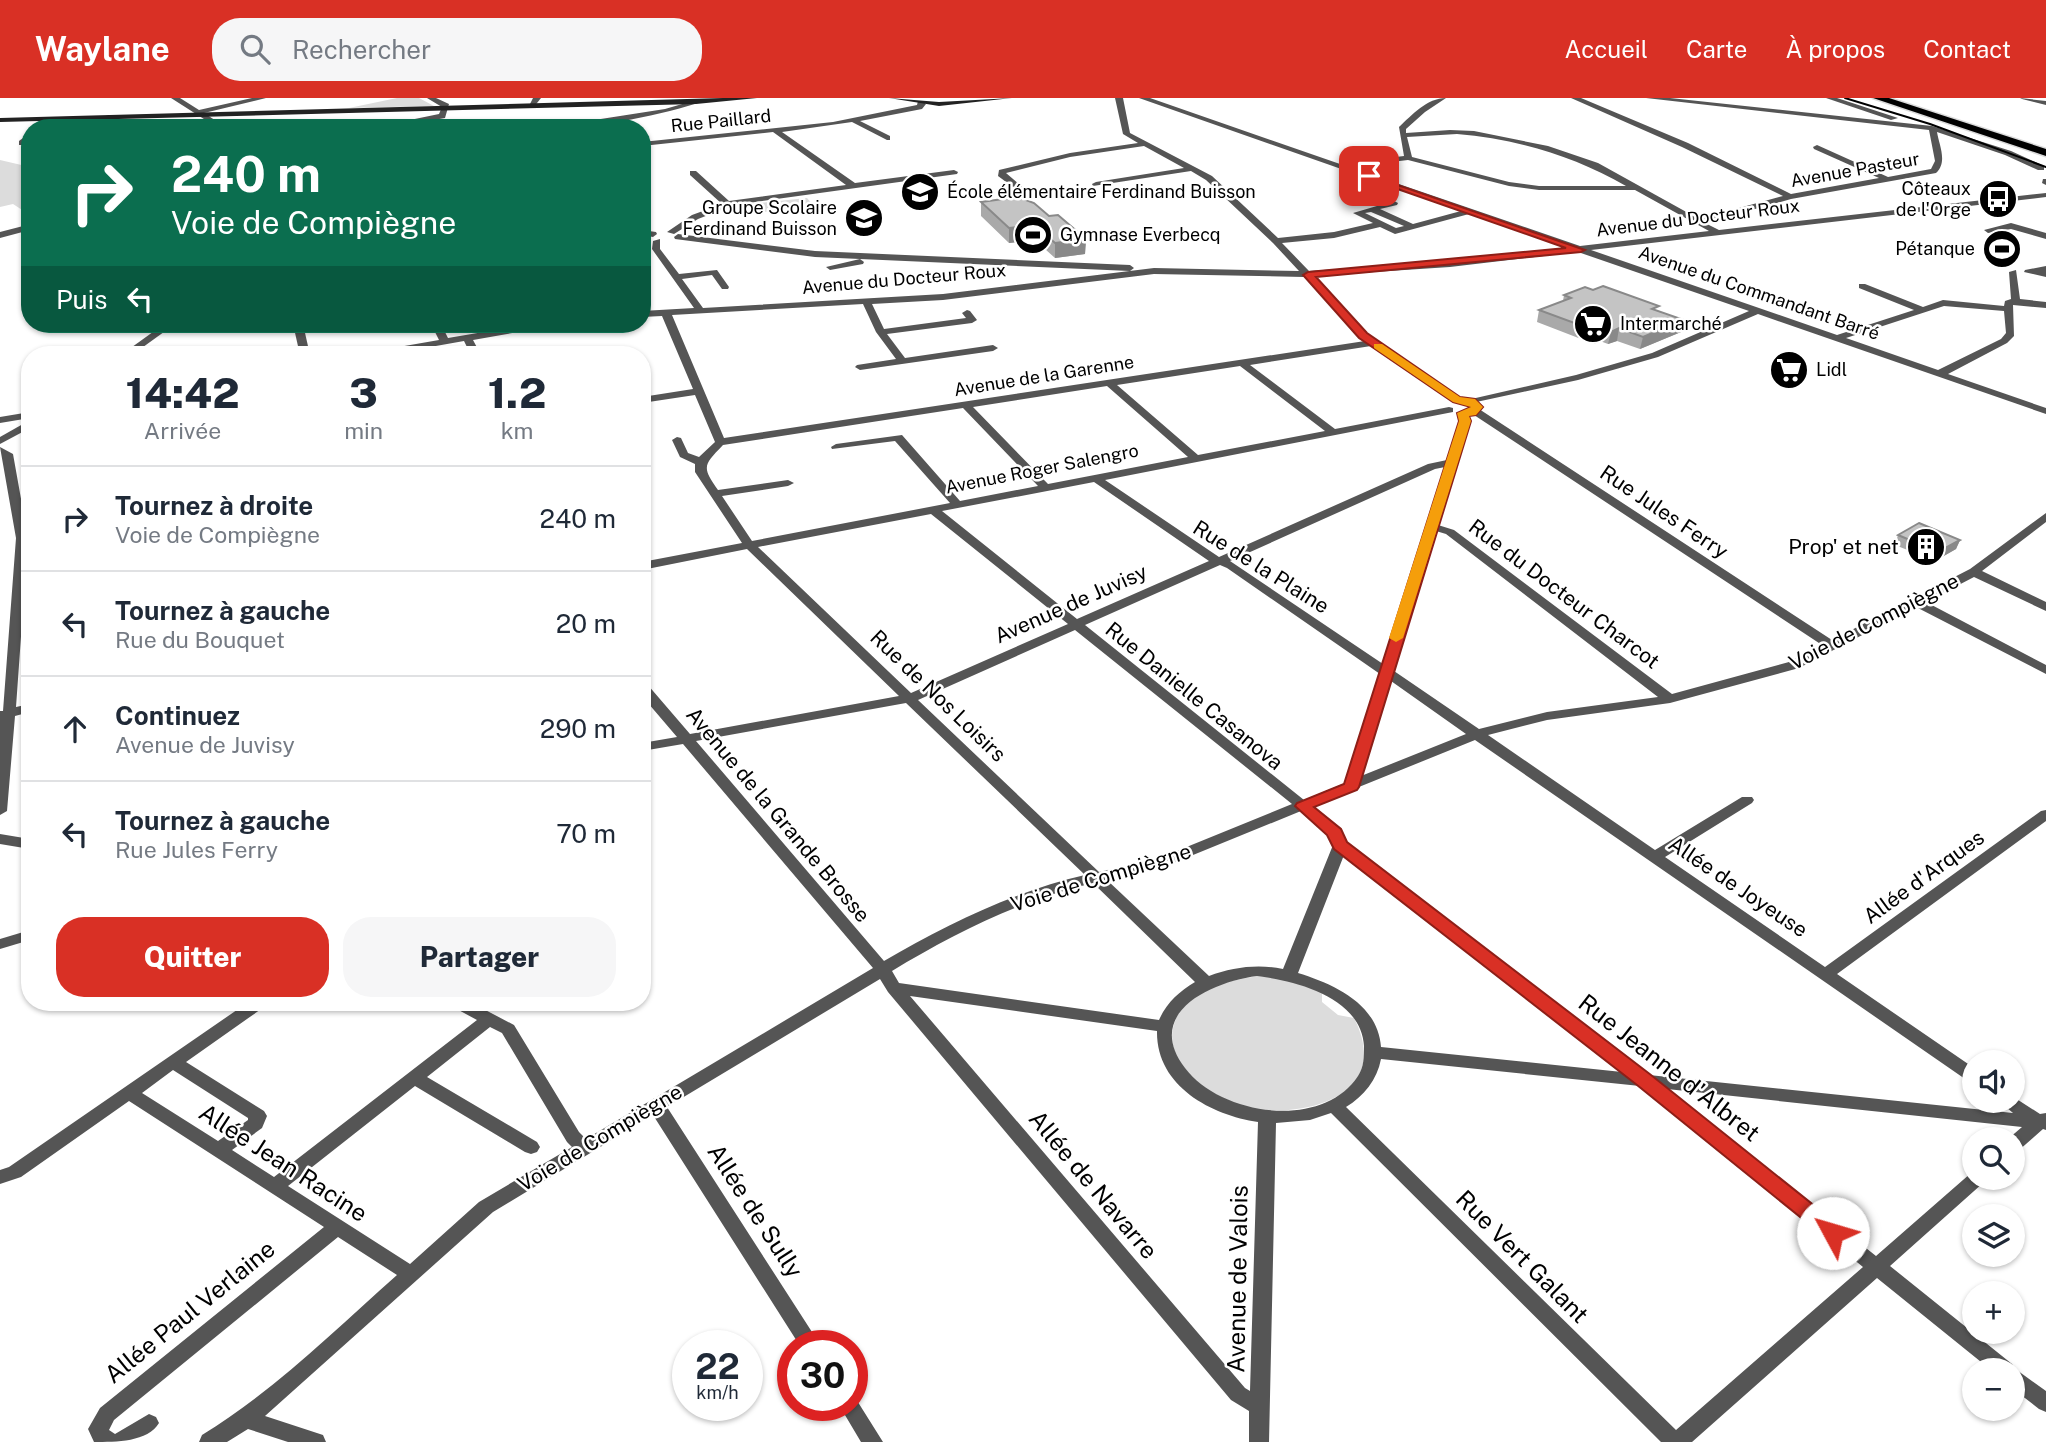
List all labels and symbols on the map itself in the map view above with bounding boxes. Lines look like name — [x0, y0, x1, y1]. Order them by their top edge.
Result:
street label: Rue Paillard — [670, 105, 772, 136]
pin — [1339, 146, 1399, 206]
street label: Avenue Pasteur — [1789, 148, 1921, 191]
school or university icon: École élémentaire Ferdinand Buisson — [899, 171, 941, 213]
place label: Côteaux de l'Orge — [1896, 178, 1971, 220]
bus stop icon: Côteaux de l'Orge — [1977, 178, 2019, 220]
place label: École élémentaire Ferdinand Buisson — [947, 180, 1256, 202]
street label: Avenue du Docteur Roux — [1595, 195, 1801, 240]
place label: Groupe Scolaire Ferdinand Buisson — [682, 197, 837, 239]
school or university icon: Groupe Scolaire Ferdinand Buisson — [843, 197, 885, 239]
sports icon: Gymnase Everbecq — [1012, 214, 1054, 256]
place label: Gymnase Everbecq — [1060, 224, 1221, 245]
sports icon: Pétanque — [1981, 228, 2023, 270]
place label: Pétanque — [1895, 238, 1975, 259]
street label: Avenue du Commandant Barré — [1636, 241, 1882, 344]
street label: Avenue du Docteur Roux — [801, 259, 1007, 298]
supermarket icon: Intermarché — [1572, 303, 1614, 345]
place label: Intermarché — [1620, 313, 1722, 334]
supermarket icon: Lidl — [1768, 349, 1810, 391]
street label: Avenue de la Garenne — [952, 351, 1135, 400]
place label: Lidl — [1816, 359, 1847, 380]
street label: Avenue Roger Salengro — [944, 439, 1140, 498]
street label: Rue Jules Ferry — [1596, 460, 1733, 564]
street label: Rue du Docteur Charcot — [1464, 514, 1665, 674]
street label: Rue de la Plaine — [1189, 515, 1334, 618]
building icon: Prop' et net — [1905, 526, 1947, 568]
place label: Prop' et net — [1788, 534, 1899, 559]
street label: Avenue de Juvisy — [991, 559, 1151, 648]
street label: Voie de Compiègne — [1785, 568, 1963, 675]
street label: Rue Danielle Casanova — [1101, 616, 1288, 775]
street label: Rue de Nos Loisirs — [865, 625, 1011, 767]
street label: Avenue de la Grande Brosse — [681, 702, 876, 927]
street label: Allée d'Arques — [1859, 824, 1989, 929]
street label: Allée de Joyeuse — [1664, 831, 1812, 942]
street label: Voie de Compiègne — [1008, 838, 1194, 917]
street label: Rue Jeanne d'Albret — [1573, 988, 1766, 1147]
street label: Voie de Compiègne — [513, 1079, 686, 1197]
street label: Allée Jean Racine — [194, 1097, 373, 1227]
street label: Allée de Navarre — [1024, 1105, 1164, 1264]
street label: Allée de Sully — [702, 1138, 809, 1283]
street label: Rue Vert Galant — [1451, 1184, 1595, 1328]
street label: Avenue de Valois — [1221, 1185, 1253, 1373]
position arrow — [1796, 1196, 1870, 1270]
street label: Allée Paul Verlaine — [99, 1234, 280, 1388]
speed limit sign: 30 — [777, 1330, 868, 1421]

